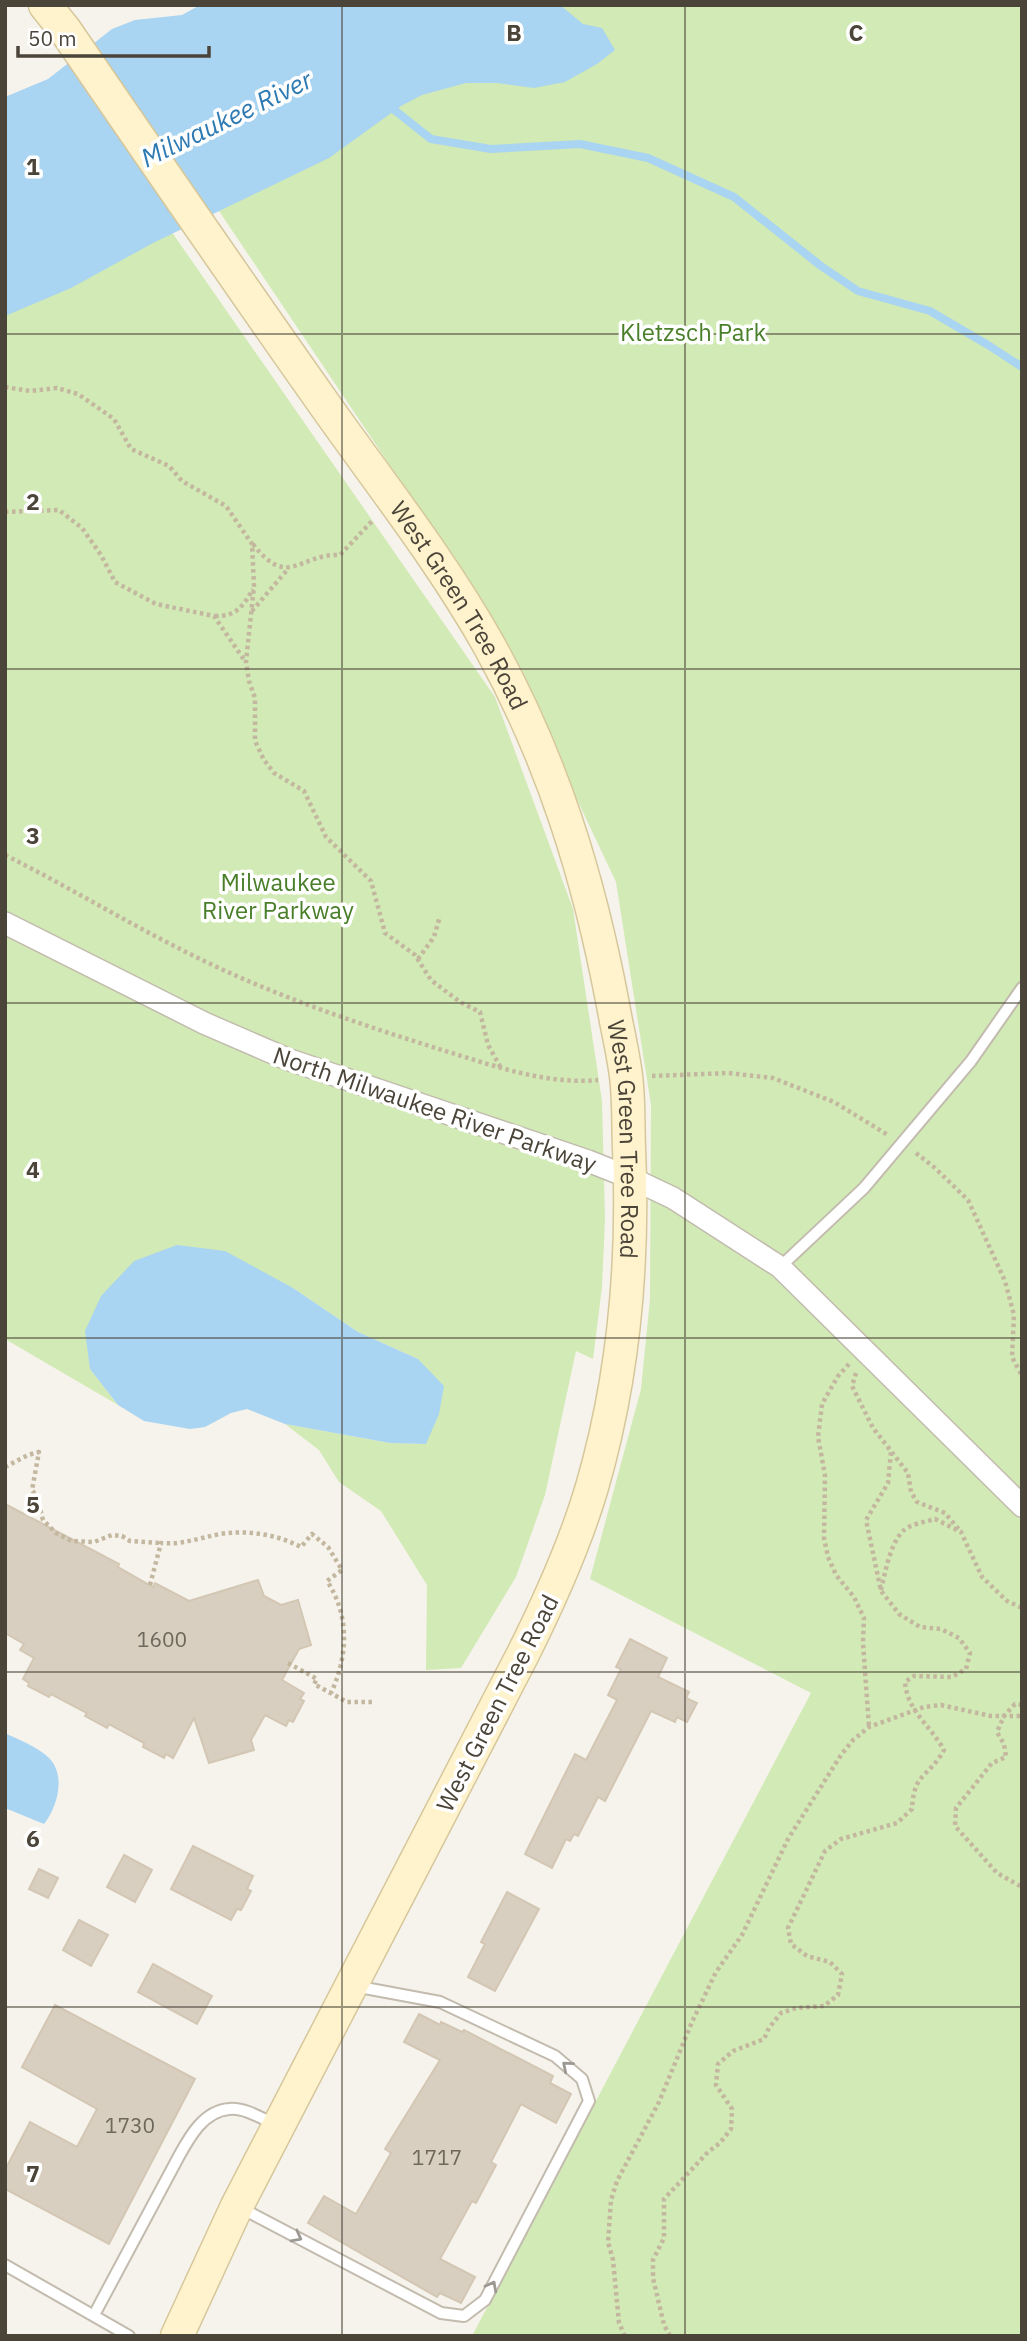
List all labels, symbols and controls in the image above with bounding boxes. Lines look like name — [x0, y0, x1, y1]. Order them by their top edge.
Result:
scale bar — [18, 14, 208, 58]
text: B — [506, 17, 522, 47]
text: C — [849, 17, 864, 47]
text: 50 m — [28, 24, 77, 52]
water label: Milwaukee River — [135, 61, 319, 174]
text: 1 — [26, 151, 40, 181]
park label: Kletzsch Park — [620, 316, 766, 348]
text: 2 — [26, 486, 40, 516]
street label: West Green Tree Road — [383, 495, 536, 715]
text: 3 — [26, 820, 40, 850]
park label: Milwaukee River Parkway — [202, 866, 354, 926]
street label: West Green Tree Road — [600, 1017, 646, 1260]
street label: North Milwaukee River Parkway — [269, 1039, 601, 1179]
text: 4 — [26, 1154, 40, 1184]
text: 5 — [26, 1489, 40, 1519]
street label: West Green Tree Road — [428, 1589, 566, 1817]
house number: 1600 — [137, 1625, 187, 1653]
text: 6 — [26, 1823, 40, 1853]
one-way arrow — [562, 2062, 575, 2074]
house number: 1730 — [105, 2111, 155, 2139]
house number: 1717 — [412, 2143, 462, 2171]
text: 7 — [26, 2158, 40, 2188]
one-way arrow — [290, 2229, 302, 2243]
one-way arrow — [484, 2281, 498, 2294]

